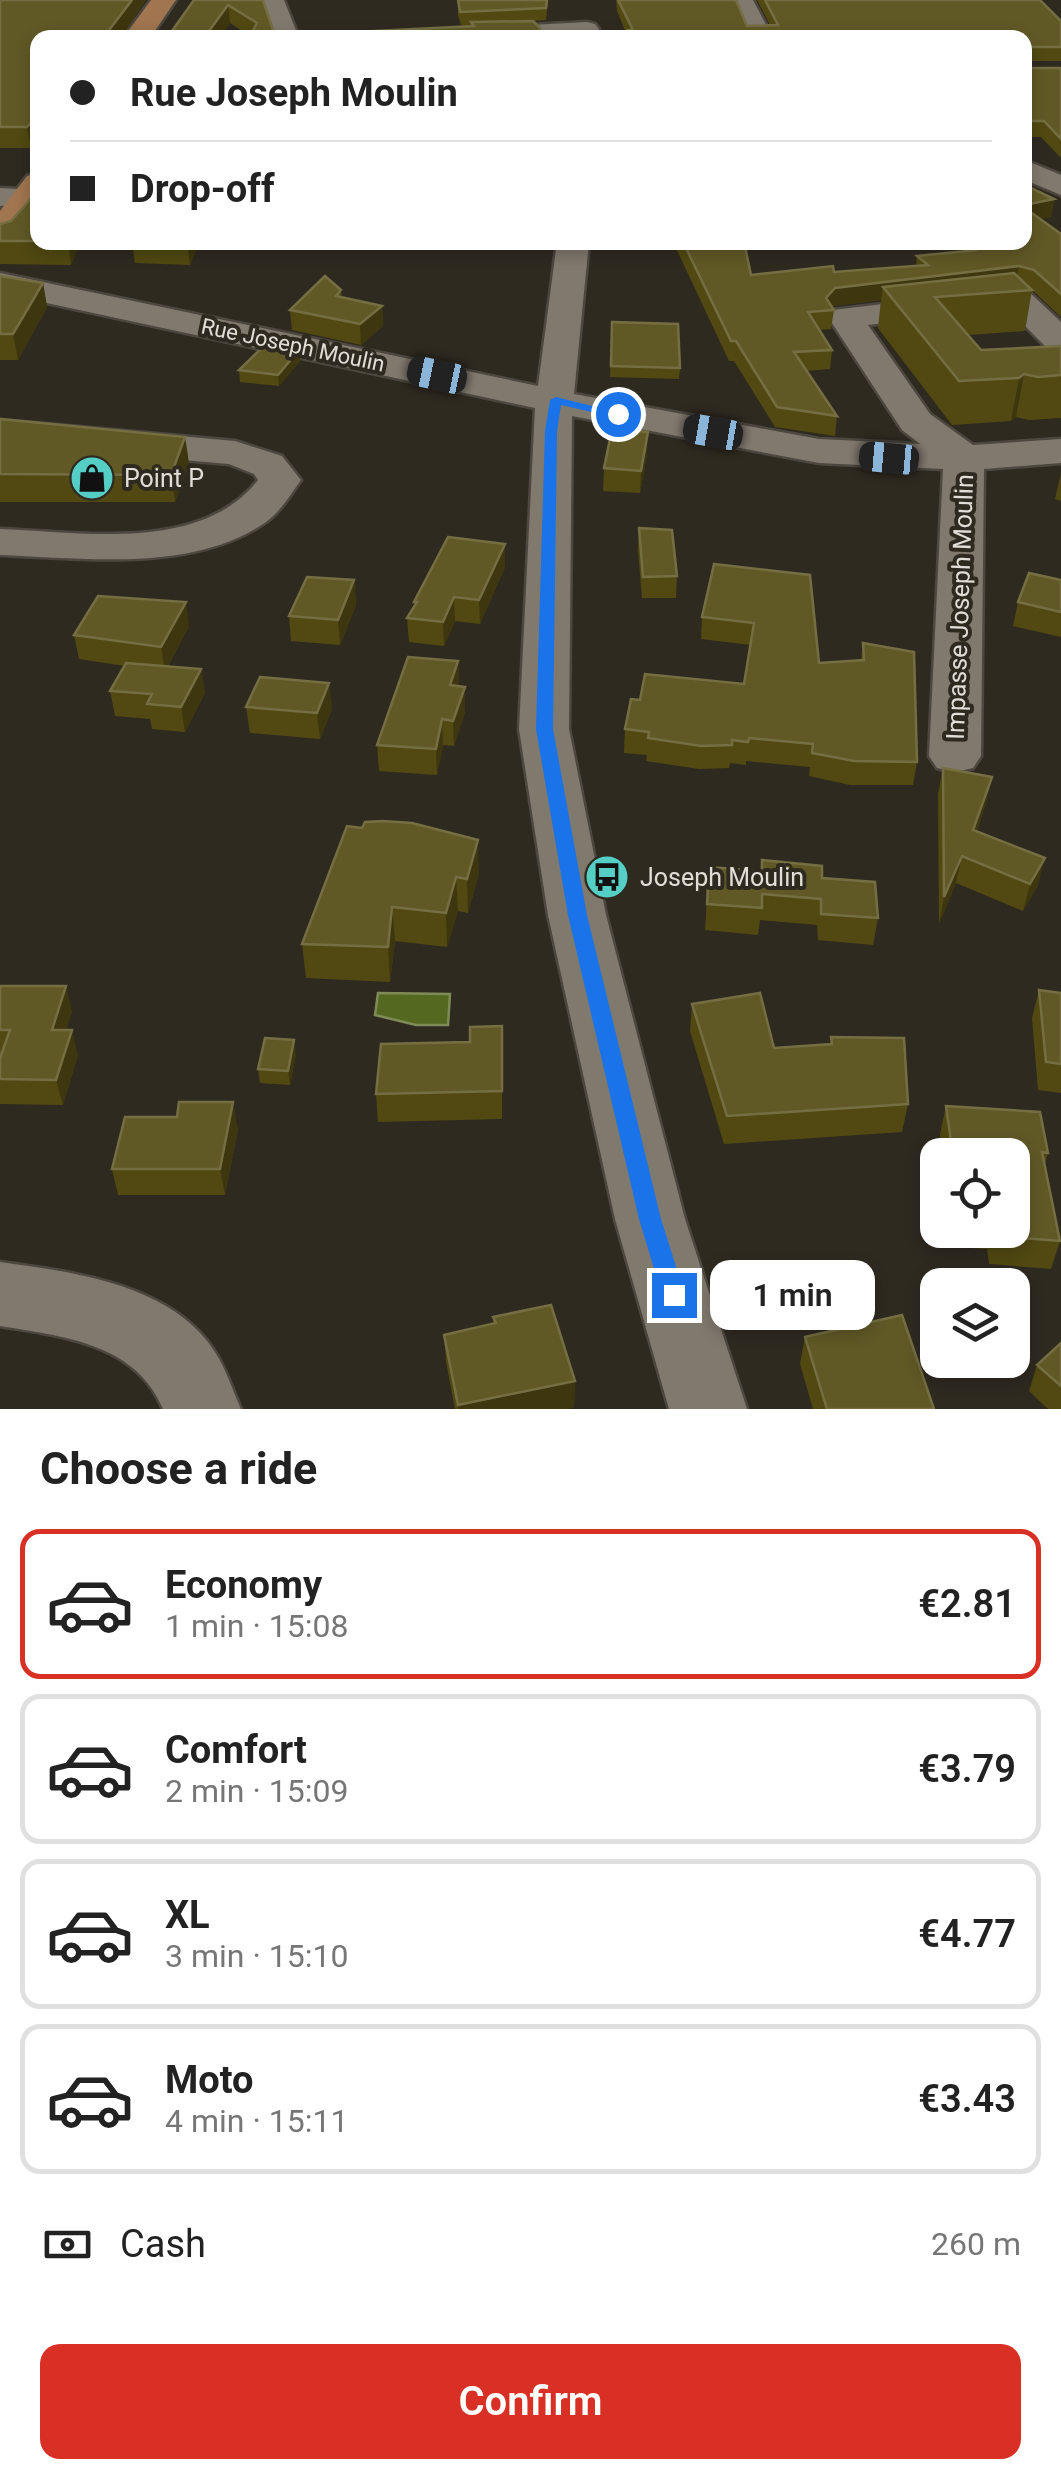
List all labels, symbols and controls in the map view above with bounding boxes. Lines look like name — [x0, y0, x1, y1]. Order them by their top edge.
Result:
text: Rue Joseph Moulin — [130, 71, 458, 115]
text: Drop-off — [130, 167, 275, 211]
street label: Rue Joseph Moulin — [199, 313, 387, 377]
car — [405, 354, 469, 396]
route start — [596, 392, 641, 437]
car — [681, 412, 745, 452]
car — [858, 440, 920, 476]
shop icon: Point P — [69, 455, 115, 501]
place label: Point P — [124, 464, 204, 493]
street label: Impasse Joseph Moulin — [941, 474, 979, 740]
bus stop icon: Joseph Moulin — [584, 854, 630, 900]
place label: Joseph Moulin — [640, 863, 804, 892]
map controls — [920, 1138, 1030, 1378]
button: locate — [920, 1138, 1030, 1248]
callout: 1 min — [709, 1260, 874, 1330]
button: layers — [920, 1268, 1030, 1378]
route end — [652, 1273, 697, 1318]
text: 1 min — [752, 1276, 833, 1314]
text: Choose a ride — [40, 1442, 317, 1495]
icon: car — [45, 1559, 135, 1649]
text: Economy — [165, 1563, 322, 1607]
text: €2.81 — [918, 1582, 1016, 1626]
text: 1 min · 15:08 — [165, 1607, 348, 1645]
icon: car — [45, 1724, 135, 1814]
text: Comfort — [165, 1728, 307, 1772]
text: €3.79 — [918, 1747, 1016, 1791]
text: 2 min · 15:09 — [165, 1772, 348, 1810]
icon: car — [45, 1889, 135, 1979]
text: XL — [165, 1893, 210, 1937]
text: €4.77 — [918, 1912, 1016, 1956]
text: 3 min · 15:10 — [165, 1937, 348, 1975]
icon: car — [45, 2054, 135, 2144]
text: Moto — [165, 2058, 254, 2102]
text: €3.43 — [918, 2077, 1016, 2121]
text: 4 min · 15:11 — [165, 2102, 348, 2140]
icon: cash — [40, 2217, 95, 2272]
text: Cash — [120, 2222, 206, 2266]
text: 260 m — [931, 2225, 1021, 2263]
button: Confirm — [40, 2344, 1021, 2459]

